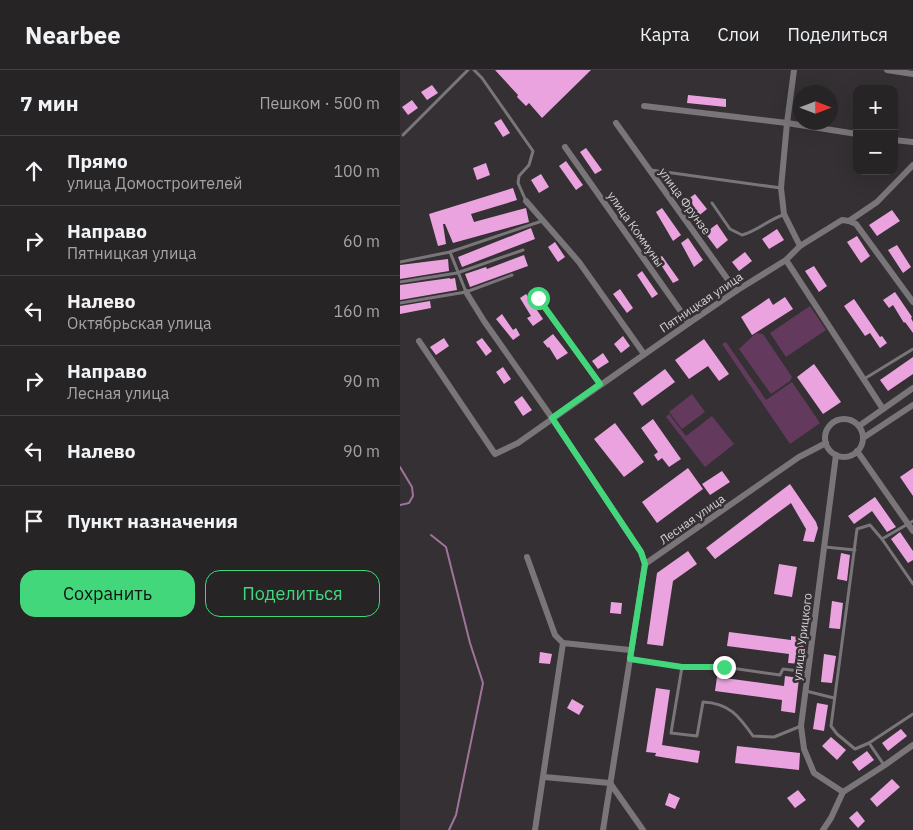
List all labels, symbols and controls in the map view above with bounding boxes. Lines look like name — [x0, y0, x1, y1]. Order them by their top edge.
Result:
text: Nearbee — [25, 19, 121, 51]
text: Карта — [640, 23, 690, 46]
text: Слои — [718, 23, 760, 46]
text: Поделиться — [788, 23, 888, 46]
north arrow — [793, 85, 838, 130]
map controls — [853, 85, 898, 175]
button: + — [853, 85, 898, 130]
text: 7 мин — [20, 89, 79, 117]
text: Пешком · 500 m — [259, 93, 380, 113]
button: − — [853, 130, 898, 175]
text: Прямо — [67, 149, 128, 173]
icon: ahead — [20, 157, 48, 185]
text: 100 m — [333, 161, 380, 181]
street label: улица Фрунзе — [656, 165, 714, 238]
text: улица Домостроителей — [67, 173, 242, 193]
street label: улица Коммуны — [604, 188, 668, 270]
text: Направо — [67, 219, 147, 243]
icon: right — [20, 227, 48, 255]
text: 60 m — [343, 231, 380, 251]
text: Пятницкая улица — [67, 243, 196, 263]
street label: Пятницкая улица — [657, 268, 746, 335]
route start — [527, 287, 550, 310]
text: Налево — [67, 289, 136, 313]
icon: left — [20, 297, 48, 325]
text: 160 m — [333, 301, 380, 321]
text: Октябрьская улица — [67, 313, 212, 333]
text: Направо — [67, 359, 147, 383]
icon: right — [20, 367, 48, 395]
text: 90 m — [343, 371, 380, 391]
text: Лесная улица — [67, 383, 169, 403]
icon: left — [20, 437, 48, 465]
text: Налево — [67, 439, 136, 463]
text: 90 m — [343, 441, 380, 461]
street label: Лесная улица — [656, 490, 728, 547]
icon: arrive — [20, 507, 48, 535]
text: Пункт назначения — [67, 509, 238, 533]
button: Сохранить — [20, 570, 195, 617]
button: Поделиться — [205, 570, 380, 617]
street label: улица Урицкого — [789, 592, 815, 682]
route end — [713, 656, 736, 679]

